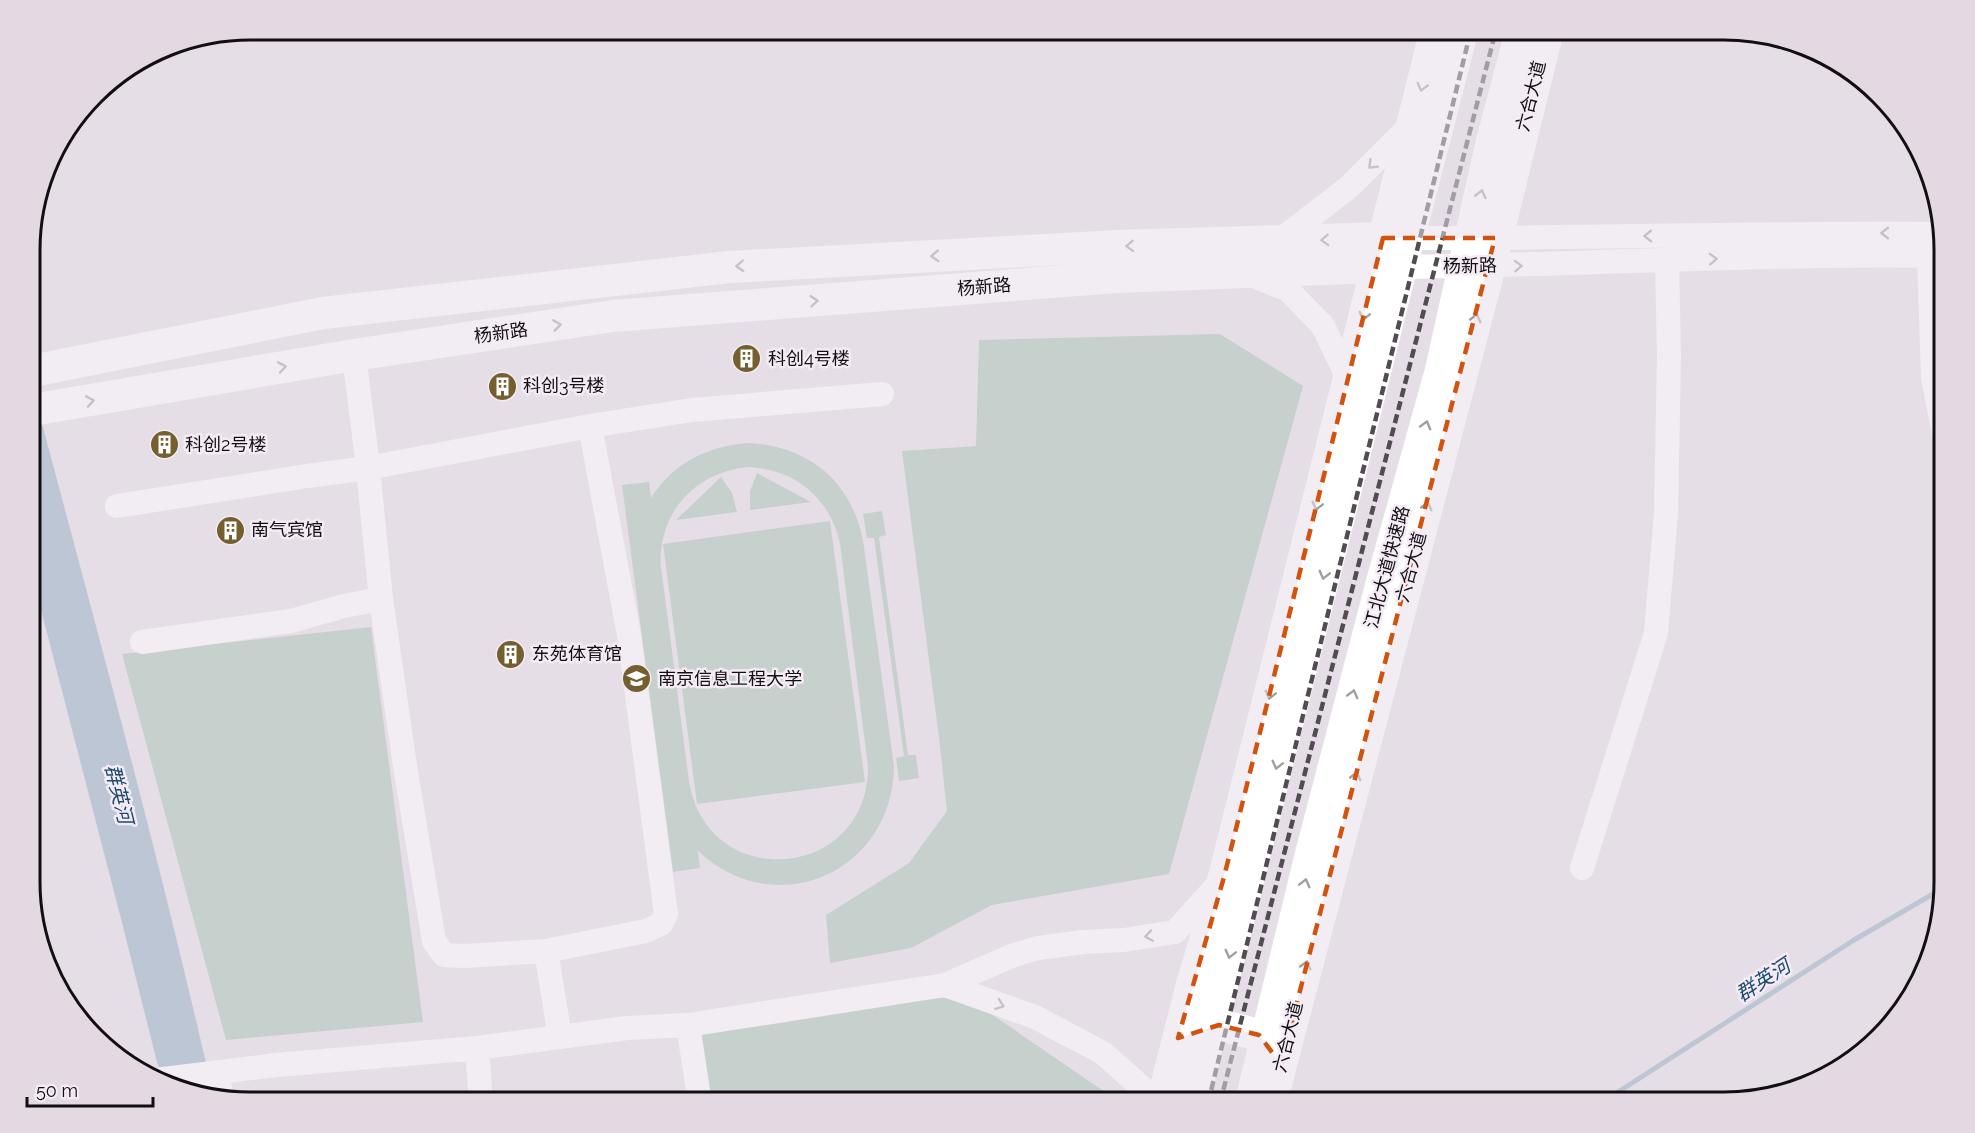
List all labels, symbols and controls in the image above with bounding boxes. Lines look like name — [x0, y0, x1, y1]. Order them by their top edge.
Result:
street label: 六合大道 — [1512, 58, 1549, 133]
one-way arrow — [1417, 82, 1430, 92]
one-way arrow — [1368, 157, 1379, 168]
one-way arrow — [1474, 189, 1487, 199]
one-way arrow — [1881, 227, 1890, 239]
one-way arrow — [1644, 229, 1653, 242]
one-way arrow — [1320, 234, 1329, 246]
one-way arrow — [1125, 239, 1134, 252]
one-way arrow — [931, 249, 940, 262]
one-way arrow — [1709, 253, 1718, 265]
street label: 杨新路 — [1443, 255, 1497, 276]
one-way arrow — [1514, 259, 1523, 272]
one-way arrow — [736, 260, 745, 273]
street label: 杨新路 — [956, 274, 1012, 299]
one-way arrow — [810, 294, 819, 307]
one-way arrow — [1358, 311, 1371, 321]
one-way arrow — [1469, 313, 1482, 323]
street label: 杨新路 — [473, 318, 529, 347]
one-way arrow — [553, 319, 562, 331]
building icon: 科创4号楼 — [731, 343, 763, 375]
place label: 科创4号楼 — [768, 348, 850, 369]
one-way arrow — [277, 362, 286, 374]
building icon: 科创3号楼 — [486, 370, 518, 402]
place label: 科创3号楼 — [523, 375, 605, 396]
one-way arrow — [85, 395, 94, 407]
one-way arrow — [1419, 420, 1431, 430]
building icon: 科创2号楼 — [148, 429, 180, 461]
place label: 科创2号楼 — [185, 434, 266, 455]
one-way arrow — [1311, 500, 1324, 510]
one-way arrow — [1420, 501, 1432, 512]
street label: 江北大道快速路 — [1360, 503, 1413, 630]
building icon: 南气宾馆 — [214, 514, 246, 546]
place label: 南气宾馆 — [251, 519, 323, 540]
street label: 六合大道 — [1391, 529, 1430, 604]
one-way arrow — [1318, 570, 1331, 580]
building icon: 东苑体育馆 — [495, 638, 527, 670]
place label: 东苑体育馆 — [532, 643, 622, 664]
school or university icon: 南京信息工程大学 — [621, 663, 653, 695]
place label: 南京信息工程大学 — [658, 668, 802, 689]
one-way arrow — [1346, 689, 1359, 699]
one-way arrow — [1264, 690, 1277, 700]
one-way arrow — [1271, 759, 1284, 769]
water label: 群英河 — [100, 762, 139, 830]
one-way arrow — [1349, 771, 1361, 782]
one-way arrow — [1297, 878, 1310, 888]
one-way arrow — [1144, 929, 1154, 942]
one-way arrow — [1224, 949, 1237, 959]
water label: 群英河 — [1731, 951, 1798, 1006]
one-way arrow — [1299, 960, 1311, 970]
one-way arrow — [994, 997, 1005, 1010]
street label: 六合大道 — [1269, 999, 1306, 1074]
scale bar — [27, 1070, 153, 1108]
text: 50 m — [36, 1080, 78, 1101]

